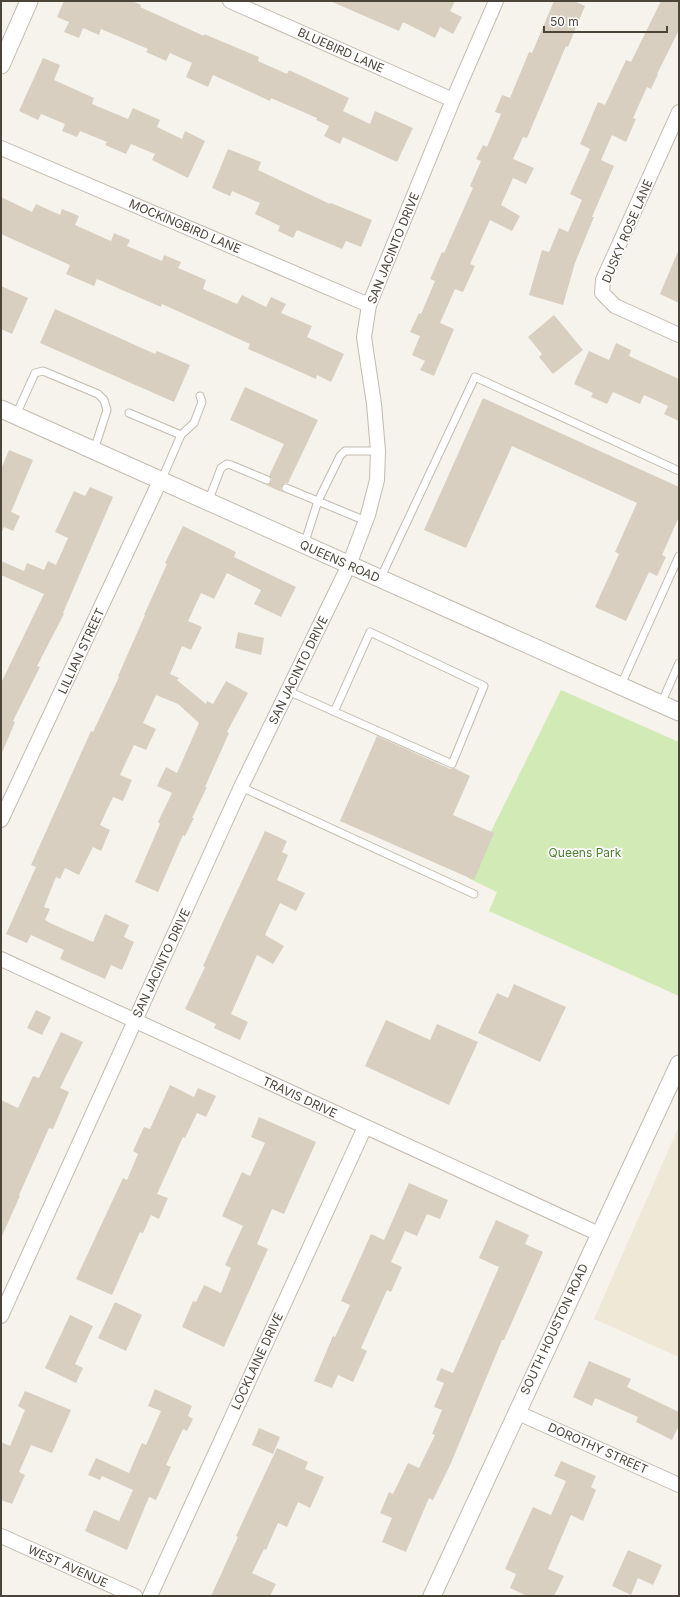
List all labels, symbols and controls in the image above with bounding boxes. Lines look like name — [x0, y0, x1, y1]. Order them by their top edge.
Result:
scale bar — [544, 8, 667, 34]
text: 50 m — [550, 14, 579, 29]
street label: BLUEBIRD LANE — [295, 24, 387, 76]
street label: DUSKY ROSE LANE — [598, 177, 656, 285]
street label: SAN JACINTO DRIVE — [364, 190, 422, 306]
street label: MOCKINGBIRD LANE — [127, 196, 243, 256]
street label: QUEENS ROAD — [298, 537, 382, 585]
street label: LILLIAN STREET — [55, 606, 108, 696]
street label: SAN JACINTO DRIVE — [265, 613, 331, 727]
park label: Queens Park — [549, 845, 622, 860]
street label: SAN JACINTO DRIVE — [129, 906, 193, 1020]
street label: TRAVIS DRIVE — [260, 1073, 340, 1121]
street label: SOUTH HOUSTON ROAD — [517, 1261, 591, 1397]
street label: LOCKLAINE DRIVE — [228, 1310, 286, 1412]
street label: DOROTHY STREET — [546, 1419, 651, 1477]
street label: WEST AVENUE — [26, 1542, 110, 1590]

